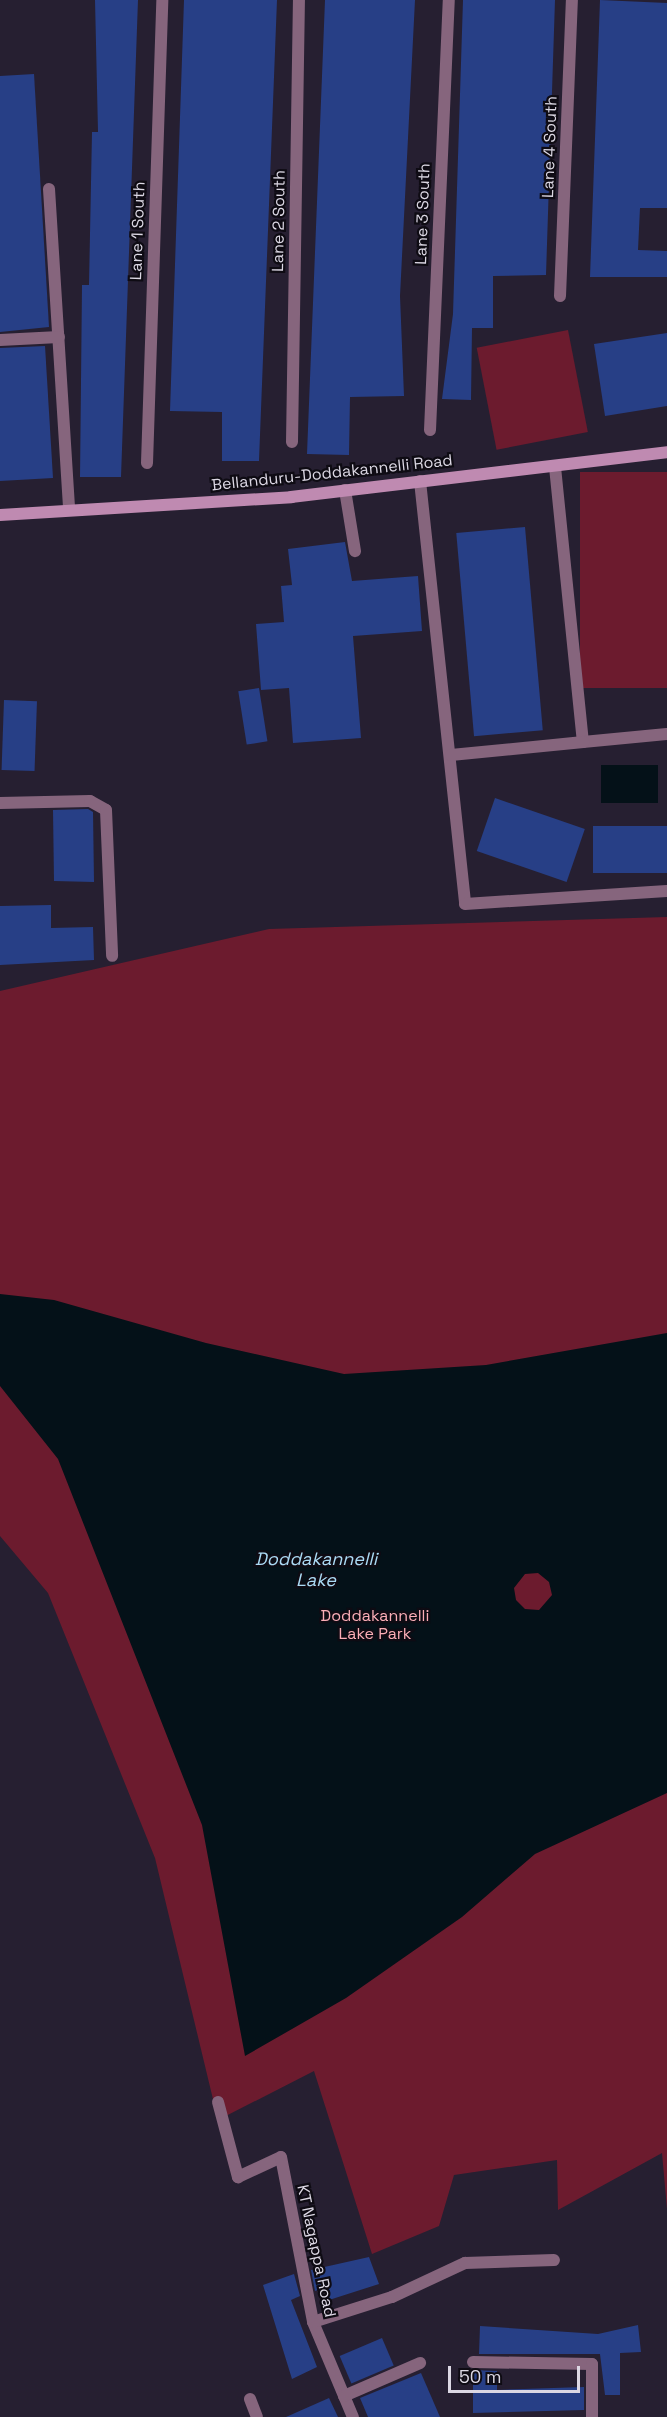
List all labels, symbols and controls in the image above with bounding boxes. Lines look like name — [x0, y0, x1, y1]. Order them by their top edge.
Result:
street label: Lane 4 South — [539, 96, 561, 198]
street label: Lane 3 South — [412, 163, 434, 265]
street label: Lane 2 South — [269, 170, 289, 272]
street label: Lane 1 South — [127, 181, 149, 281]
street label: Bellanduru-Doddakannelli Road — [211, 451, 453, 495]
water label: Doddakannelli Lake — [255, 1549, 377, 1592]
park label: Doddakannelli Lake Park — [321, 1606, 429, 1644]
street label: KT Nagappa Road — [293, 2183, 339, 2319]
scale bar — [451, 2354, 583, 2392]
text: 50 m — [459, 2365, 501, 2388]

